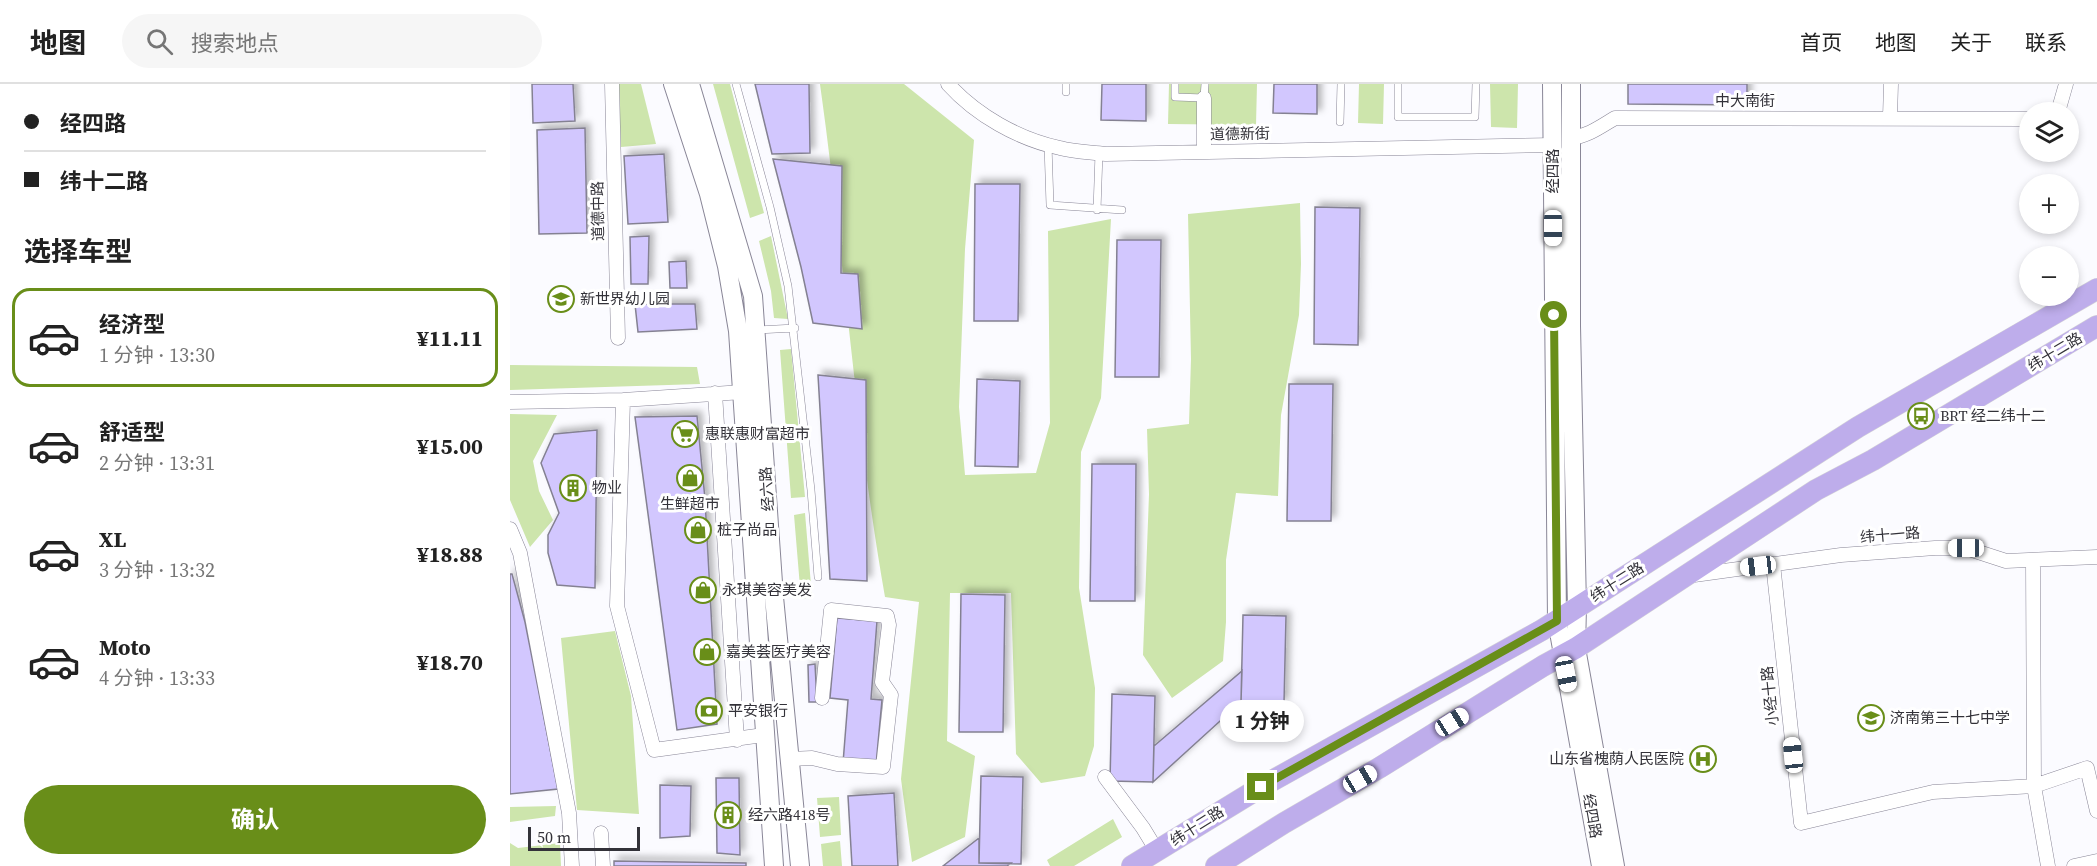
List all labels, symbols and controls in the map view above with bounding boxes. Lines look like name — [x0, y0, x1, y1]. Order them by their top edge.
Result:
search box — [122, 14, 542, 68]
text: 地图 — [30, 24, 86, 62]
icon: search — [143, 25, 176, 58]
text: 搜索地点 — [191, 28, 279, 58]
text: 首页 — [1800, 28, 1842, 57]
text: 地图 — [1875, 28, 1917, 57]
text: 关于 — [1950, 28, 1992, 57]
text: 联系 — [2025, 28, 2067, 57]
street label: 中大南街 — [1715, 90, 1775, 111]
map controls — [2019, 102, 2079, 306]
button: layers — [2019, 102, 2079, 162]
text: 经四路 — [60, 108, 126, 138]
street label: 道德新街 — [1210, 122, 1270, 145]
street label: 经四路 — [1542, 148, 1563, 194]
text: 纬十二路 — [60, 166, 148, 196]
button: + — [2019, 174, 2079, 234]
street label: 道德中路 — [586, 181, 609, 241]
car — [1544, 210, 1562, 246]
text: 选择车型 — [24, 233, 132, 270]
button: − — [2019, 246, 2079, 306]
school or university icon: 新世界幼儿园 — [546, 284, 576, 314]
place label: 新世界幼儿园 — [580, 288, 670, 309]
route start — [1540, 301, 1567, 328]
text: 经济型 — [99, 309, 165, 339]
icon: car — [27, 311, 81, 365]
text: ¥11.11 — [417, 323, 483, 353]
street label: 纬十二路 — [2024, 327, 2086, 376]
text: 1 分钟 · 13:30 — [99, 341, 215, 369]
bus stop icon: BRT 经二纬十二 — [1906, 401, 1936, 431]
place label: BRT 经二纬十二 — [1940, 405, 2046, 426]
text: 舒适型 — [99, 417, 165, 447]
icon: car — [27, 419, 81, 473]
supermarket icon: 惠联惠财富超市 — [670, 419, 700, 449]
place label: 惠联惠财富超市 — [705, 423, 810, 444]
text: ¥15.00 — [417, 431, 483, 461]
text: 2 分钟 · 13:31 — [99, 449, 215, 477]
shop icon: 生鲜超市 — [675, 463, 705, 493]
street label: 经六路 — [754, 466, 779, 512]
building icon: 物业 — [558, 473, 588, 503]
place label: 物业 — [592, 477, 622, 498]
place label: 生鲜超市 — [660, 493, 720, 514]
shop icon: 桩子尚品 — [683, 515, 713, 545]
place label: 桩子尚品 — [717, 519, 777, 540]
street label: 纬十一路 — [1859, 521, 1921, 548]
text: XL — [99, 524, 126, 554]
icon: car — [27, 527, 81, 581]
text: ¥18.88 — [417, 539, 483, 569]
car — [1948, 539, 1984, 557]
car — [1739, 555, 1777, 577]
text: 3 分钟 · 13:32 — [99, 556, 215, 584]
street label: 纬十二路 — [1586, 557, 1648, 606]
shop icon: 永琪美容美发 — [688, 575, 718, 605]
place label: 永琪美容美发 — [722, 579, 812, 600]
text: Moto — [99, 632, 151, 662]
icon: car — [27, 635, 81, 689]
shop icon: 嘉美荟医疗美容 — [692, 637, 722, 667]
place label: 嘉美荟医疗美容 — [726, 641, 831, 662]
text: ¥18.70 — [417, 647, 483, 677]
car — [1554, 655, 1578, 693]
text: 4 分钟 · 13:33 — [99, 664, 215, 692]
street label: 小经十路 — [1756, 665, 1783, 727]
bank icon: 平安银行 — [694, 696, 724, 726]
place label: 平安银行 — [728, 700, 788, 721]
callout: 1 分钟 — [1219, 700, 1303, 742]
school or university icon: 济南第三十七中学 — [1856, 703, 1886, 733]
car — [1432, 705, 1472, 739]
text: 1 分钟 — [1234, 707, 1290, 735]
place label: 济南第三十七中学 — [1890, 707, 2010, 728]
car — [1782, 736, 1804, 774]
hospital icon: 山东省槐荫人民医院 — [1688, 744, 1718, 774]
place label: 山东省槐荫人民医院 — [1549, 748, 1684, 769]
car — [1340, 762, 1380, 796]
route end — [1247, 773, 1274, 800]
button: 确认 — [24, 785, 486, 854]
street label: 经四路 — [1578, 792, 1607, 840]
building icon: 经六路418号 — [713, 800, 743, 830]
street label: 纬十二路 — [1166, 801, 1228, 850]
place label: 经六路418号 — [748, 804, 831, 825]
scale bar — [528, 824, 640, 852]
text: 50 m — [537, 826, 571, 848]

